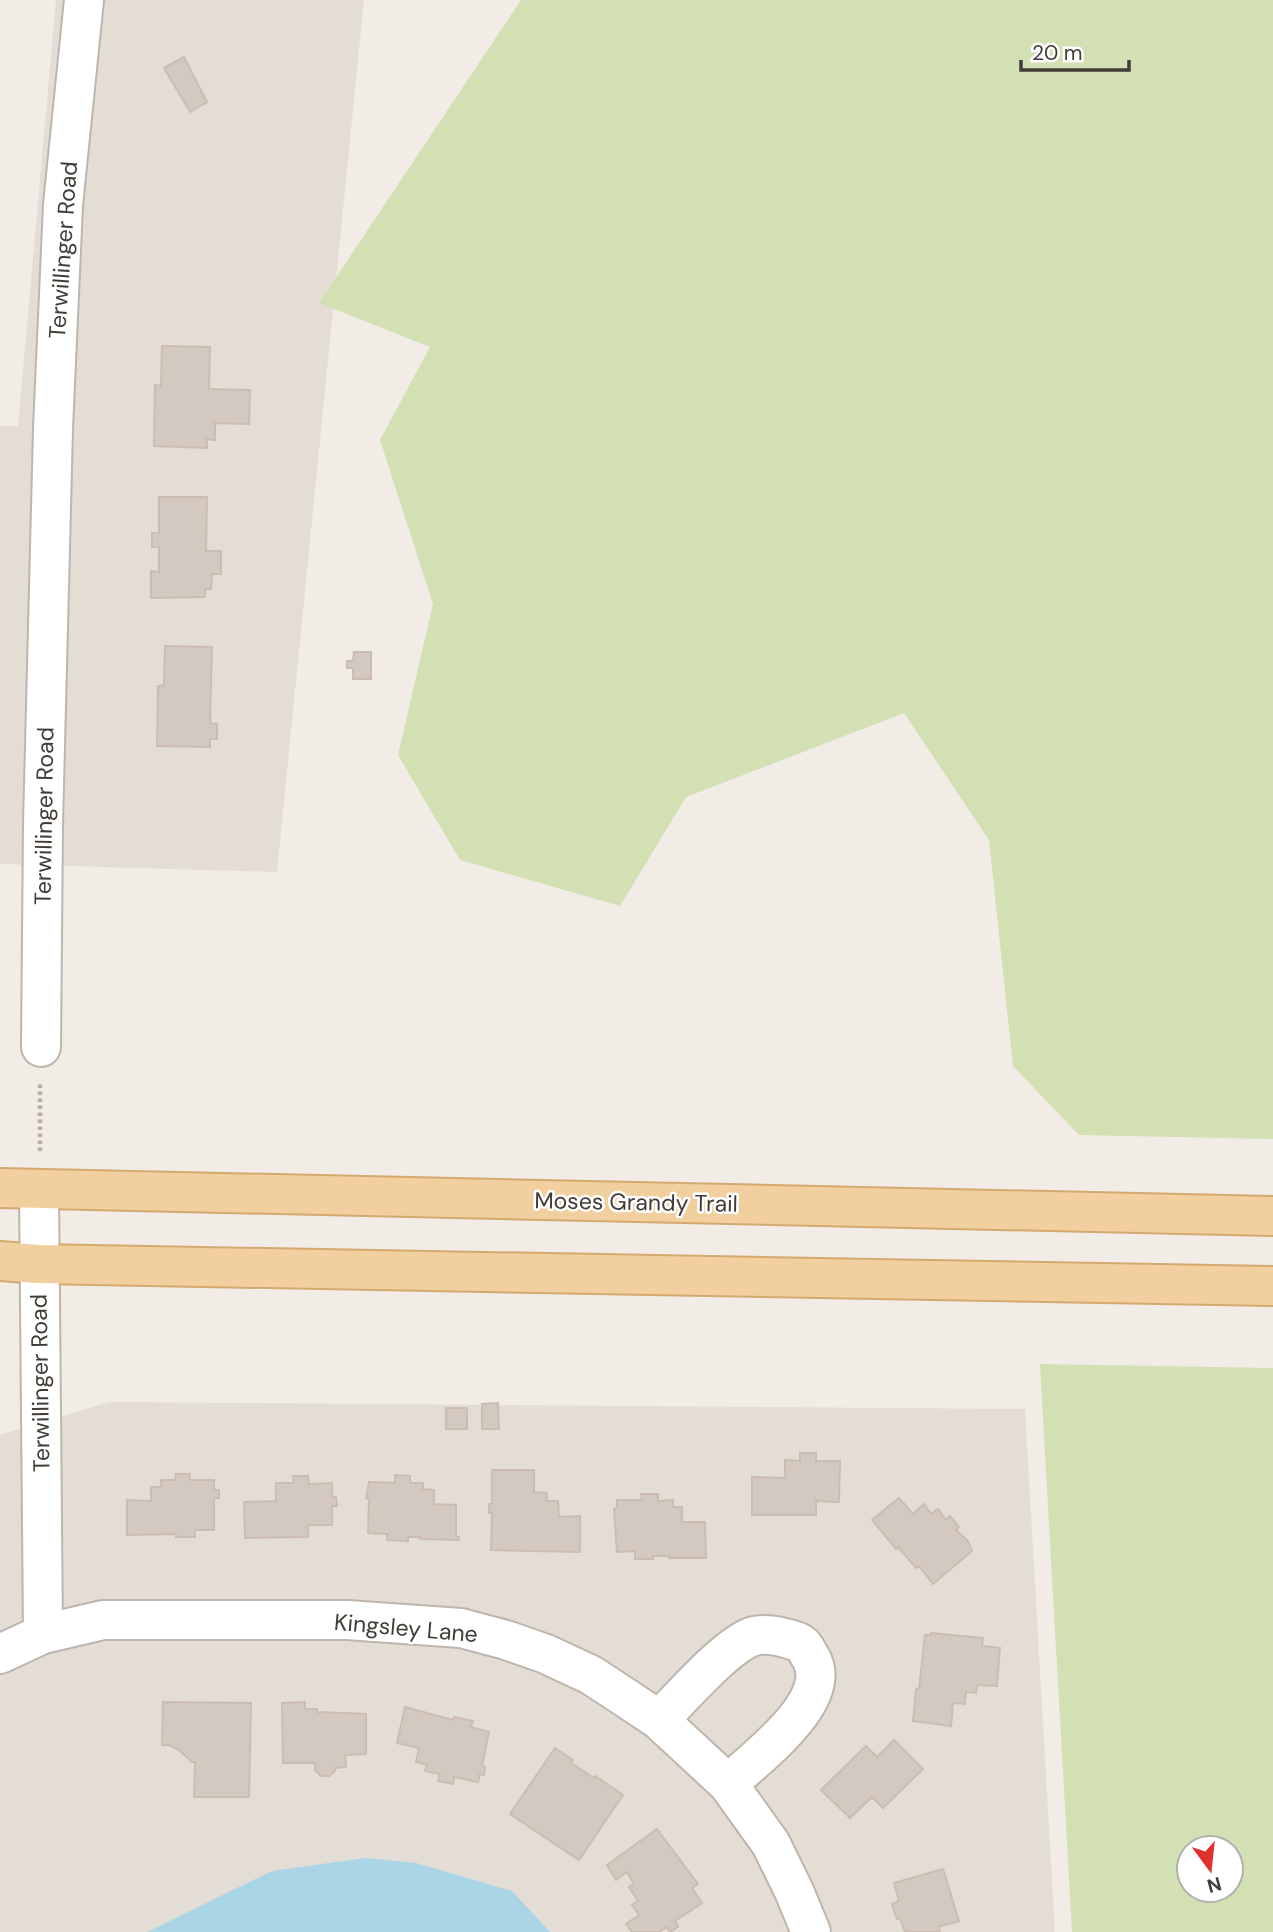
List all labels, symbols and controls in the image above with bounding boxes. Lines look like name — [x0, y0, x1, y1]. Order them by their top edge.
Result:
scale bar — [1021, 28, 1130, 72]
text: 20 m — [1032, 39, 1083, 67]
street label: Terwillinger Road — [42, 160, 84, 340]
street label: Terwillinger Road — [27, 727, 61, 905]
street label: Moses Grandy Trail — [534, 1185, 738, 1219]
street label: Terwillinger Road — [23, 1294, 57, 1472]
street label: Kingsley Lane — [333, 1607, 479, 1649]
north arrow — [1175, 1834, 1245, 1904]
text: N — [1204, 1871, 1224, 1899]

